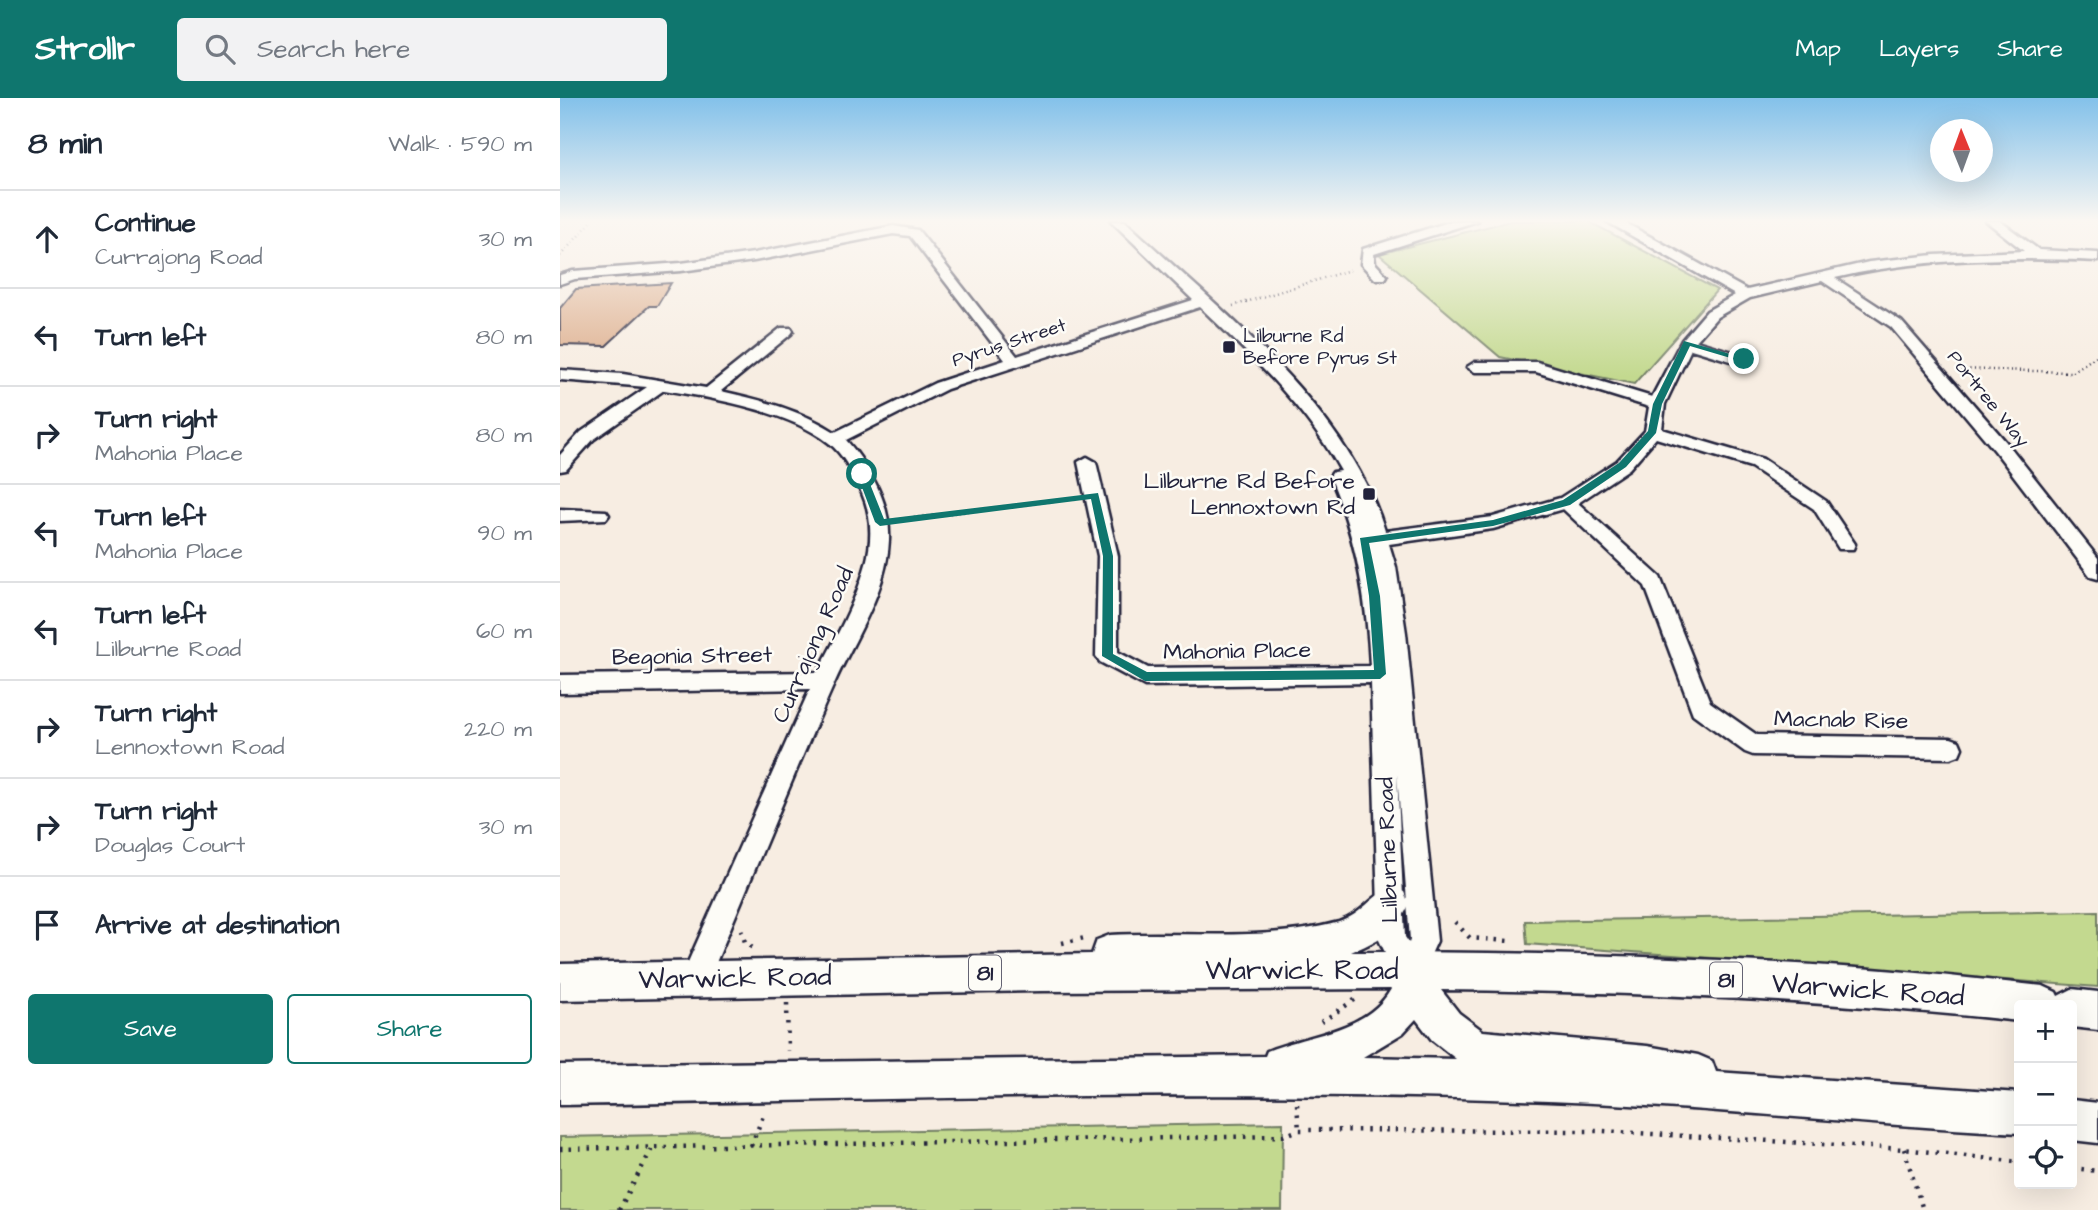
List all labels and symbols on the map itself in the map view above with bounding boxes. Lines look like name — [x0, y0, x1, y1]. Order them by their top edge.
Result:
north arrow — [1930, 119, 1993, 182]
street label: Pyrus Street — [949, 312, 1070, 375]
place label: Lilburne Rd Before Pyrus St — [1243, 323, 1397, 373]
marker: Lilburne Rd Before Pyrus St — [1221, 339, 1237, 355]
route end — [1728, 343, 1759, 374]
street label: Portree Way — [1940, 345, 2036, 454]
route start — [846, 458, 877, 489]
place label: Lilburne Rd Before Lennoxtown Rd — [1144, 465, 1355, 523]
marker: Lilburne Rd Before Lennoxtown Rd — [1361, 486, 1377, 502]
street label: Currajong Road — [764, 562, 863, 728]
street label: Mahonia Place — [1163, 634, 1311, 668]
street label: Begonia Street — [612, 639, 773, 674]
street label: Macnab Rise — [1773, 703, 1909, 737]
street label: Lilburne Road — [1369, 776, 1407, 924]
street label: Warwick Road — [1205, 951, 1399, 990]
road number: 81 — [969, 956, 1001, 990]
street label: Warwick Road — [638, 957, 832, 999]
road number: 81 — [1710, 962, 1742, 998]
street label: Warwick Road — [1770, 964, 1966, 1016]

